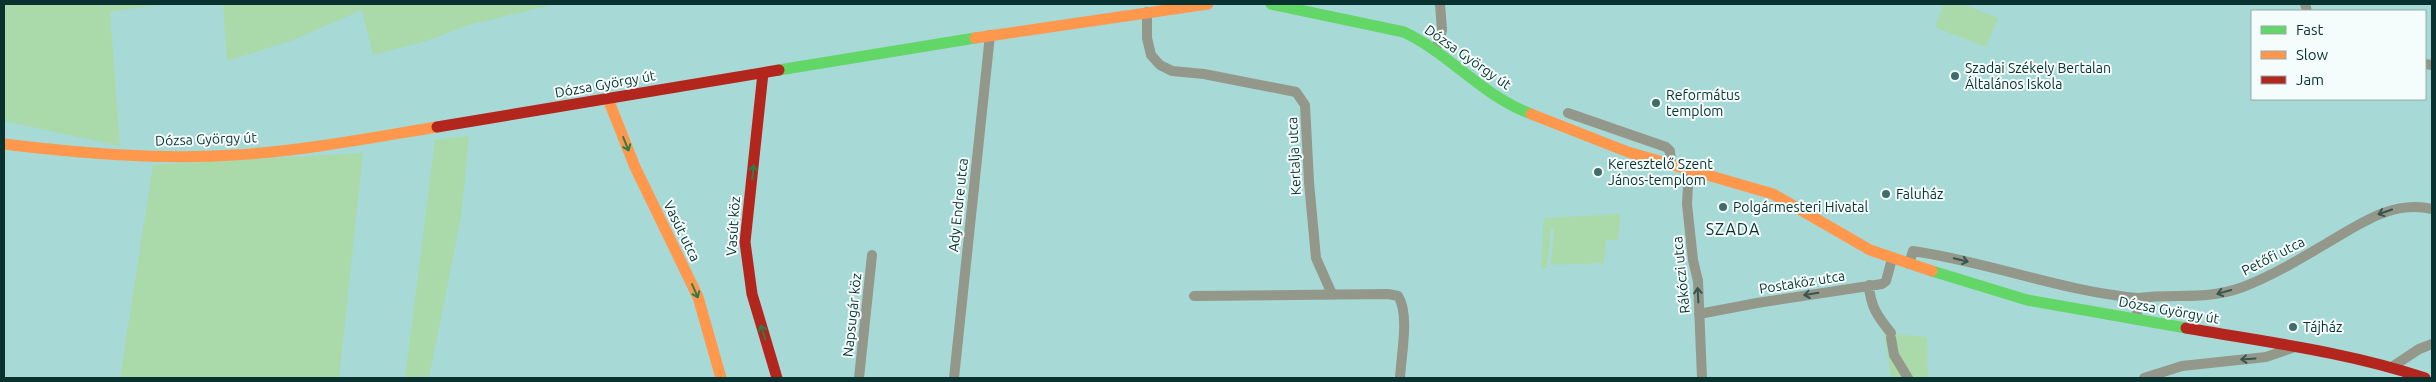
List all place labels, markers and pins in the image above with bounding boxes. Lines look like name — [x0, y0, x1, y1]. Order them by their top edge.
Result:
place label: Szadai Székely Bertalan Általános Iskola — [1965, 60, 2111, 92]
marker: Szadai Székely Bertalan Általános Iskola — [1949, 70, 1961, 82]
place label: Református templom — [1666, 87, 1740, 119]
marker: Református templom — [1650, 97, 1662, 109]
place label: Keresztelő Szent János-templom — [1608, 156, 1713, 188]
marker: Keresztelő Szent János-templom — [1592, 166, 1604, 178]
place label: Faluház — [1896, 186, 1943, 202]
marker: Faluház — [1880, 188, 1892, 200]
place label: Polgármesteri Hivatal — [1733, 199, 1868, 215]
marker: Polgármesteri Hivatal — [1717, 201, 1729, 213]
place label: Tájház — [2303, 319, 2342, 335]
marker: Tájház — [2287, 321, 2299, 333]

